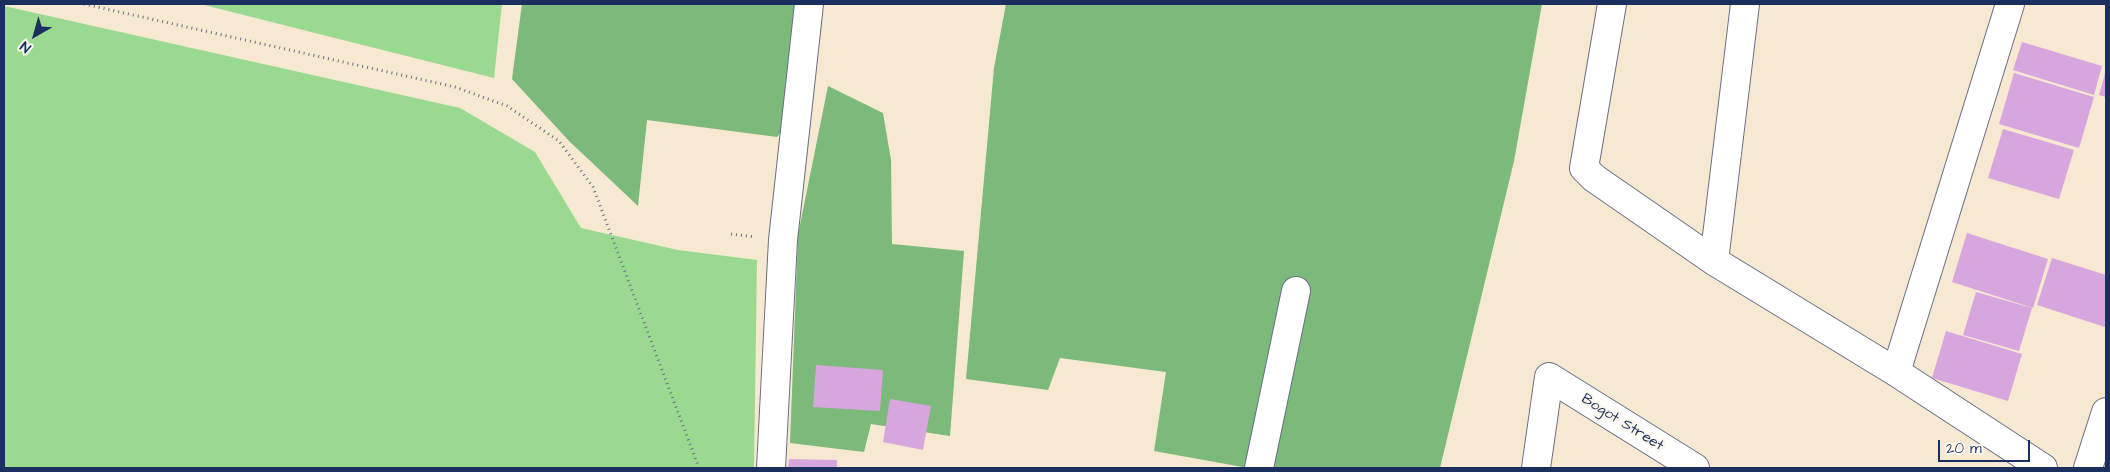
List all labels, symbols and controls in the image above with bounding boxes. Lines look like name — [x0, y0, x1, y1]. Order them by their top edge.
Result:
north arrow — [10, 10, 60, 60]
text: N — [16, 36, 35, 57]
street label: Bogot Street — [1578, 391, 1666, 455]
scale bar — [1940, 430, 2032, 462]
text: 20 m — [1946, 438, 1982, 459]

